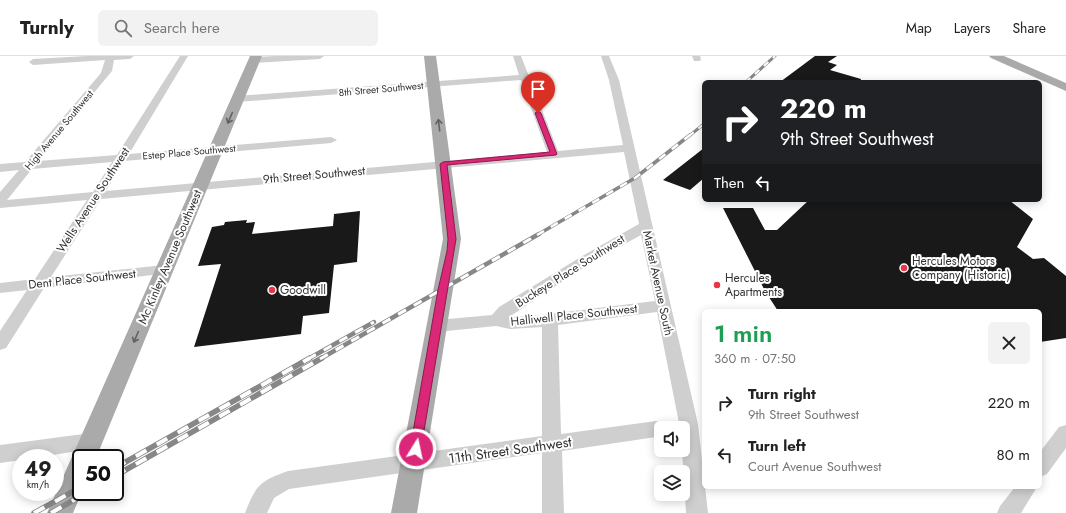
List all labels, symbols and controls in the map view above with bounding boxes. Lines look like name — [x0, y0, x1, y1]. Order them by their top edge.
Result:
search box — [98, 10, 378, 46]
text: Turnly — [20, 14, 74, 41]
icon: search — [112, 17, 134, 39]
text: Search here — [144, 17, 220, 39]
text: Map — [906, 18, 932, 38]
text: Layers — [954, 18, 990, 38]
text: Share — [1012, 18, 1046, 38]
pin — [521, 72, 555, 113]
street label: 8th Street Southwest — [338, 78, 425, 100]
icon: arrive — [527, 78, 549, 100]
street label: High Avenue Southwest — [21, 86, 97, 173]
text: 220 m — [780, 88, 867, 129]
icon: right — [714, 96, 766, 148]
one-way arrow — [225, 111, 233, 123]
one-way arrow — [435, 119, 442, 132]
text: 9th Street Southwest — [780, 126, 934, 152]
street label: Estep Place Southwest — [142, 140, 237, 164]
street label: Wells Avenue Southwest — [52, 144, 134, 256]
street label: 9th Street Southwest — [262, 162, 366, 188]
text: Then — [714, 172, 744, 194]
icon: left — [752, 172, 774, 194]
street label: Mc Kinley Avenue Southwest — [134, 187, 207, 327]
street label: Market Avenue South — [638, 229, 678, 337]
street label: Buckeye Place Southwest — [512, 230, 628, 312]
place label: Hercules Motors Company (Historic) — [912, 252, 1010, 284]
marker: Hercules Motors Company (Historic) — [899, 263, 909, 273]
street label: Dent Place Southwest — [27, 264, 137, 294]
place label: Hercules Apartments — [725, 269, 782, 301]
marker: Hercules Apartments — [712, 280, 722, 290]
place label: Goodwill — [280, 281, 326, 299]
marker: Goodwill — [267, 285, 277, 295]
street label: Halliwell Place Southwest — [510, 299, 638, 331]
text: 1 min — [714, 316, 772, 351]
button: close — [988, 322, 1030, 364]
one-way arrow — [131, 331, 139, 343]
text: 360 m · 07:50 — [714, 349, 796, 368]
text: Turn right — [748, 383, 816, 405]
icon: right — [714, 392, 736, 414]
text: 220 m — [988, 392, 1030, 414]
text: 9th Street Southwest — [748, 405, 859, 424]
map controls — [654, 421, 690, 501]
button: sound — [654, 421, 690, 457]
position arrow — [395, 428, 437, 470]
street label: 11th Street Southwest — [447, 431, 573, 469]
text: Turn left — [748, 435, 806, 457]
icon: left — [714, 444, 736, 466]
text: 80 m — [997, 444, 1030, 466]
speed limit sign: 50 — [72, 449, 124, 501]
text: 49 — [24, 455, 52, 484]
text: Court Avenue Southwest — [748, 457, 881, 476]
button: layers — [654, 465, 690, 501]
text: km/h — [27, 477, 49, 492]

